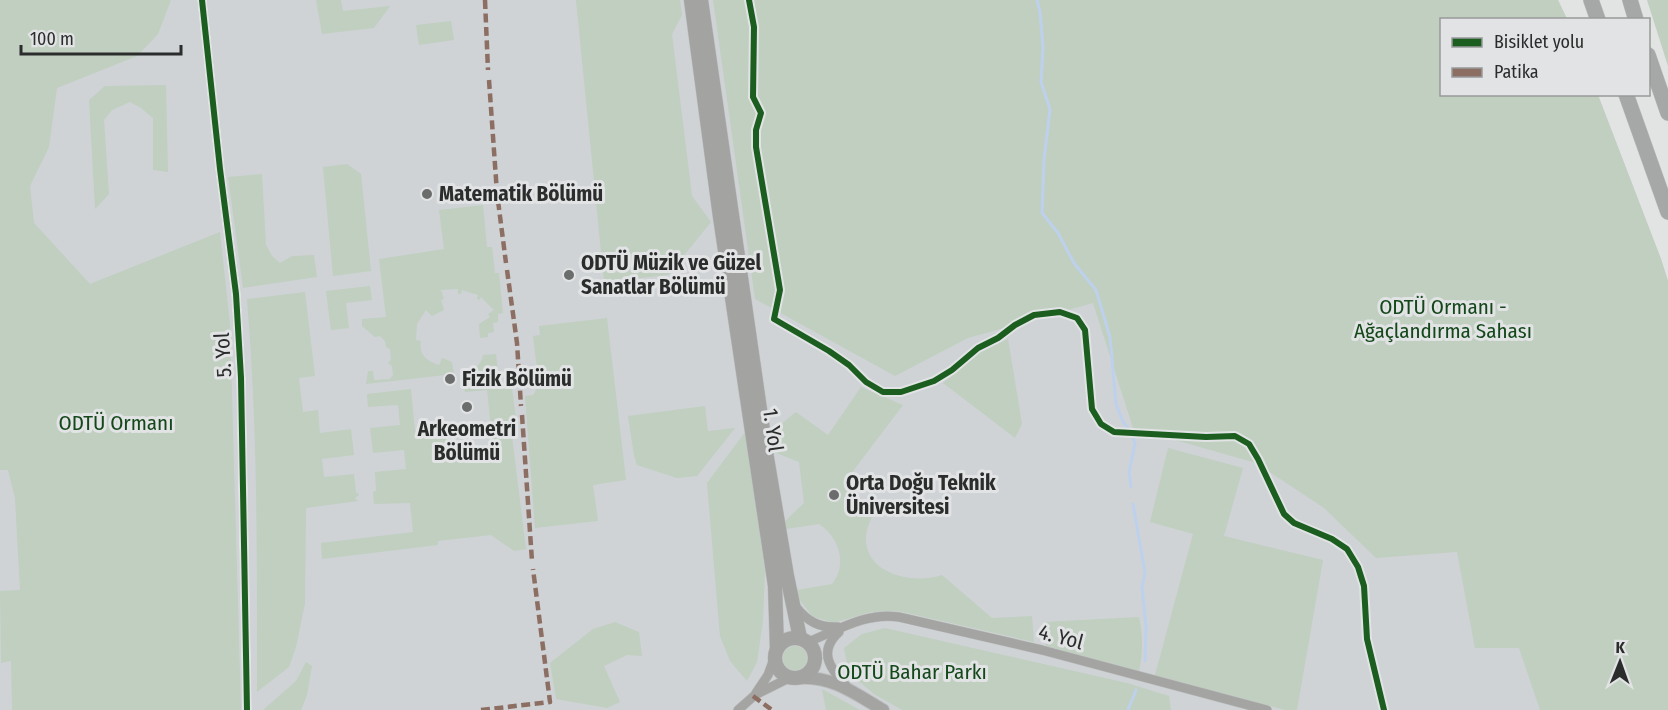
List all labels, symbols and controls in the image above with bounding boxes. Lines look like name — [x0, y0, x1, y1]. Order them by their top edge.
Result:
scale bar — [21, 18, 182, 56]
legend — [1440, 18, 1650, 96]
text: 100 m — [30, 28, 74, 50]
text: Bisiklet yolu — [1494, 31, 1584, 53]
text: Patika — [1494, 61, 1539, 83]
place label: Matematik Bölümü — [439, 181, 603, 207]
marker: Matematik Bölümü — [420, 187, 434, 201]
place label: ODTÜ Müzik ve Güzel Sanatlar Bölümü — [581, 249, 762, 300]
marker: ODTÜ Müzik ve Güzel Sanatlar Bölümü — [562, 268, 576, 282]
park label: ODTÜ Ormanı - Ağaçlandırma Sahası — [1354, 294, 1532, 344]
street label: 5. Yol — [209, 331, 237, 378]
place label: Fizik Bölümü — [462, 366, 572, 392]
marker: Fizik Bölümü — [443, 372, 457, 386]
marker: Arkeometri Bölümü — [460, 400, 474, 414]
street label: 1. Yol — [757, 407, 789, 454]
park label: ODTÜ Ormanı — [59, 410, 173, 436]
place label: Arkeometri Bölümü — [417, 416, 516, 466]
place label: Orta Doğu Teknik Üniversitesi — [846, 470, 996, 520]
marker: Orta Doğu Teknik Üniversitesi — [827, 488, 841, 502]
street label: 4. Yol — [1036, 619, 1087, 656]
north arrow — [1590, 632, 1650, 692]
text: K — [1615, 638, 1626, 657]
park label: ODTÜ Bahar Parkı — [837, 659, 987, 685]

